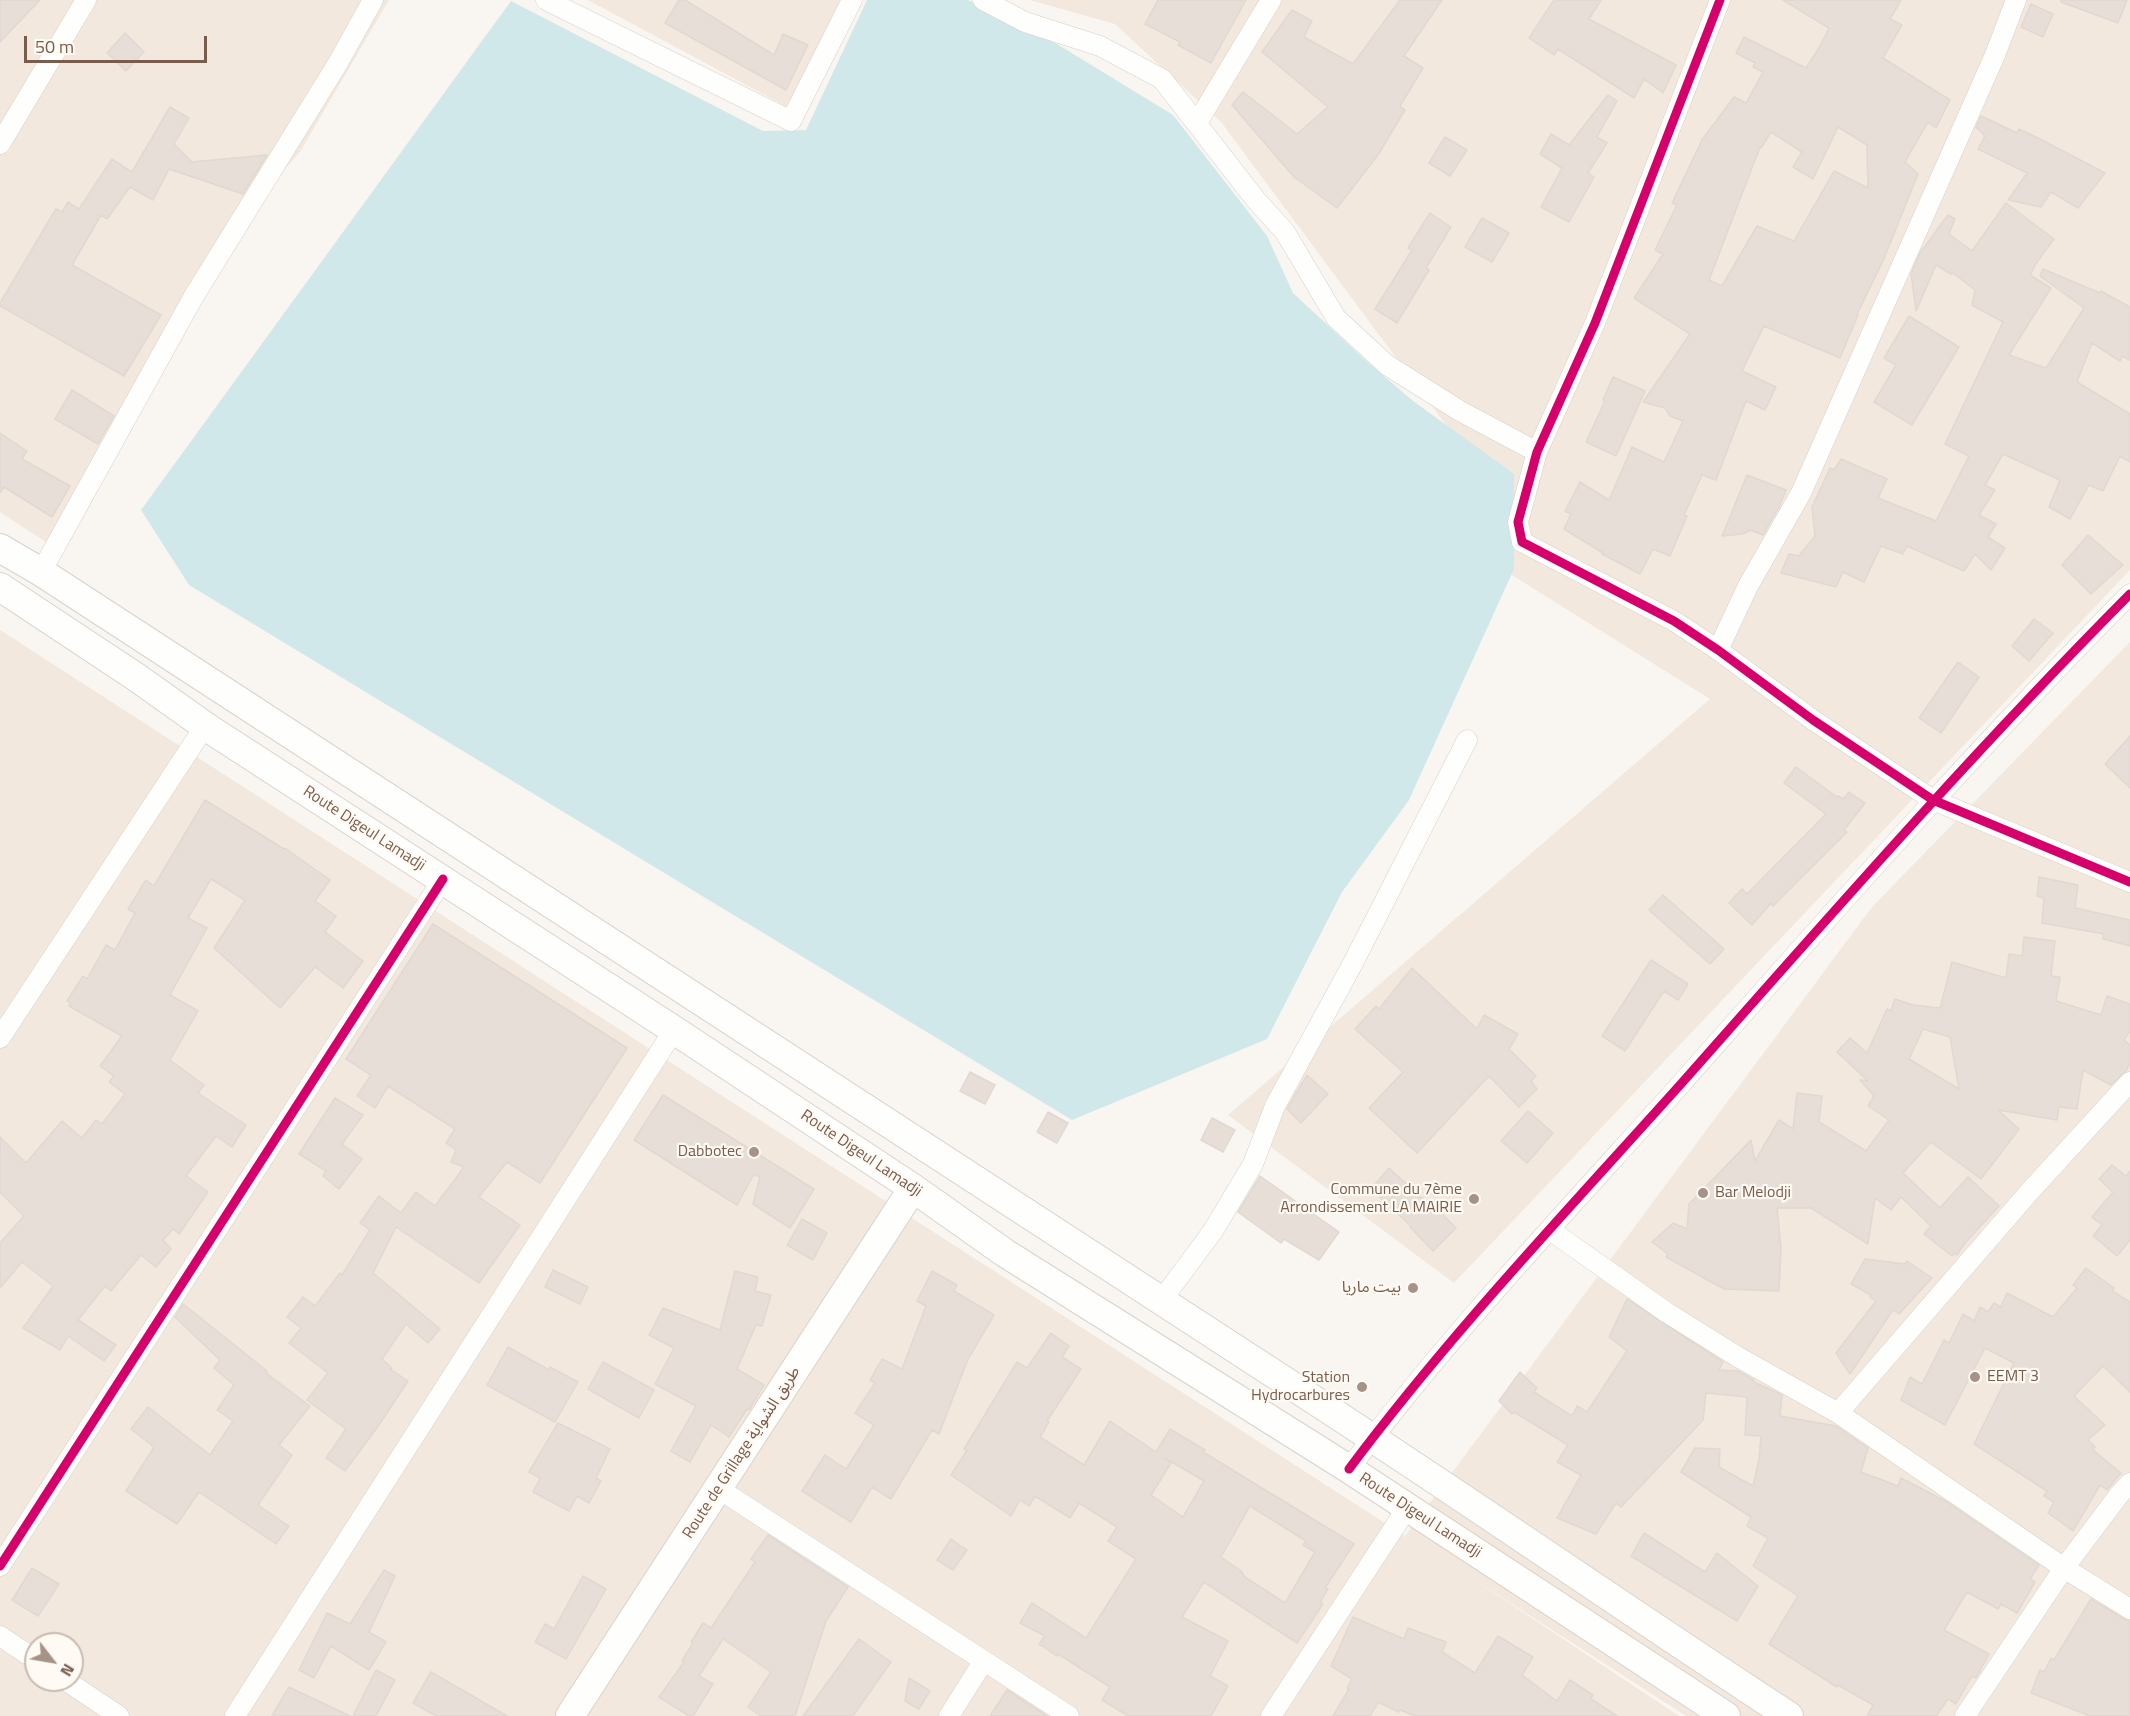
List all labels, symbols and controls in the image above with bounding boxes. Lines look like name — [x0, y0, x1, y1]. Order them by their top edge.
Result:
scale bar — [27, 24, 210, 62]
text: 50 m — [35, 33, 74, 60]
street label: Route Digeul Lamadji — [299, 782, 429, 876]
street label: Route Digeul Lamadji — [797, 1106, 925, 1202]
place label: Dabbotec — [678, 1142, 742, 1162]
marker: Dabbotec — [747, 1145, 761, 1159]
place label: Commune du 7ème Arrondissement LA MAIRIE — [1280, 1180, 1462, 1218]
place label: Bar Melodji — [1715, 1183, 1791, 1203]
marker: Bar Melodji — [1696, 1186, 1710, 1200]
marker: Commune du 7ème Arrondissement LA MAIRIE — [1467, 1192, 1481, 1206]
place label: بيت ماريا — [1342, 1278, 1401, 1298]
marker: بيت ماريا — [1406, 1281, 1420, 1295]
street label: Route de Grillage طريق الشواية — [679, 1363, 805, 1543]
place label: EEMT 3 — [1987, 1367, 2039, 1387]
place label: Station Hydrocarbures — [1251, 1368, 1350, 1406]
marker: EEMT 3 — [1968, 1370, 1982, 1384]
marker: Station Hydrocarbures — [1355, 1380, 1369, 1394]
street label: Route Digeul Lamadji — [1355, 1469, 1485, 1563]
north arrow — [24, 1632, 84, 1692]
text: N — [55, 1659, 81, 1681]

